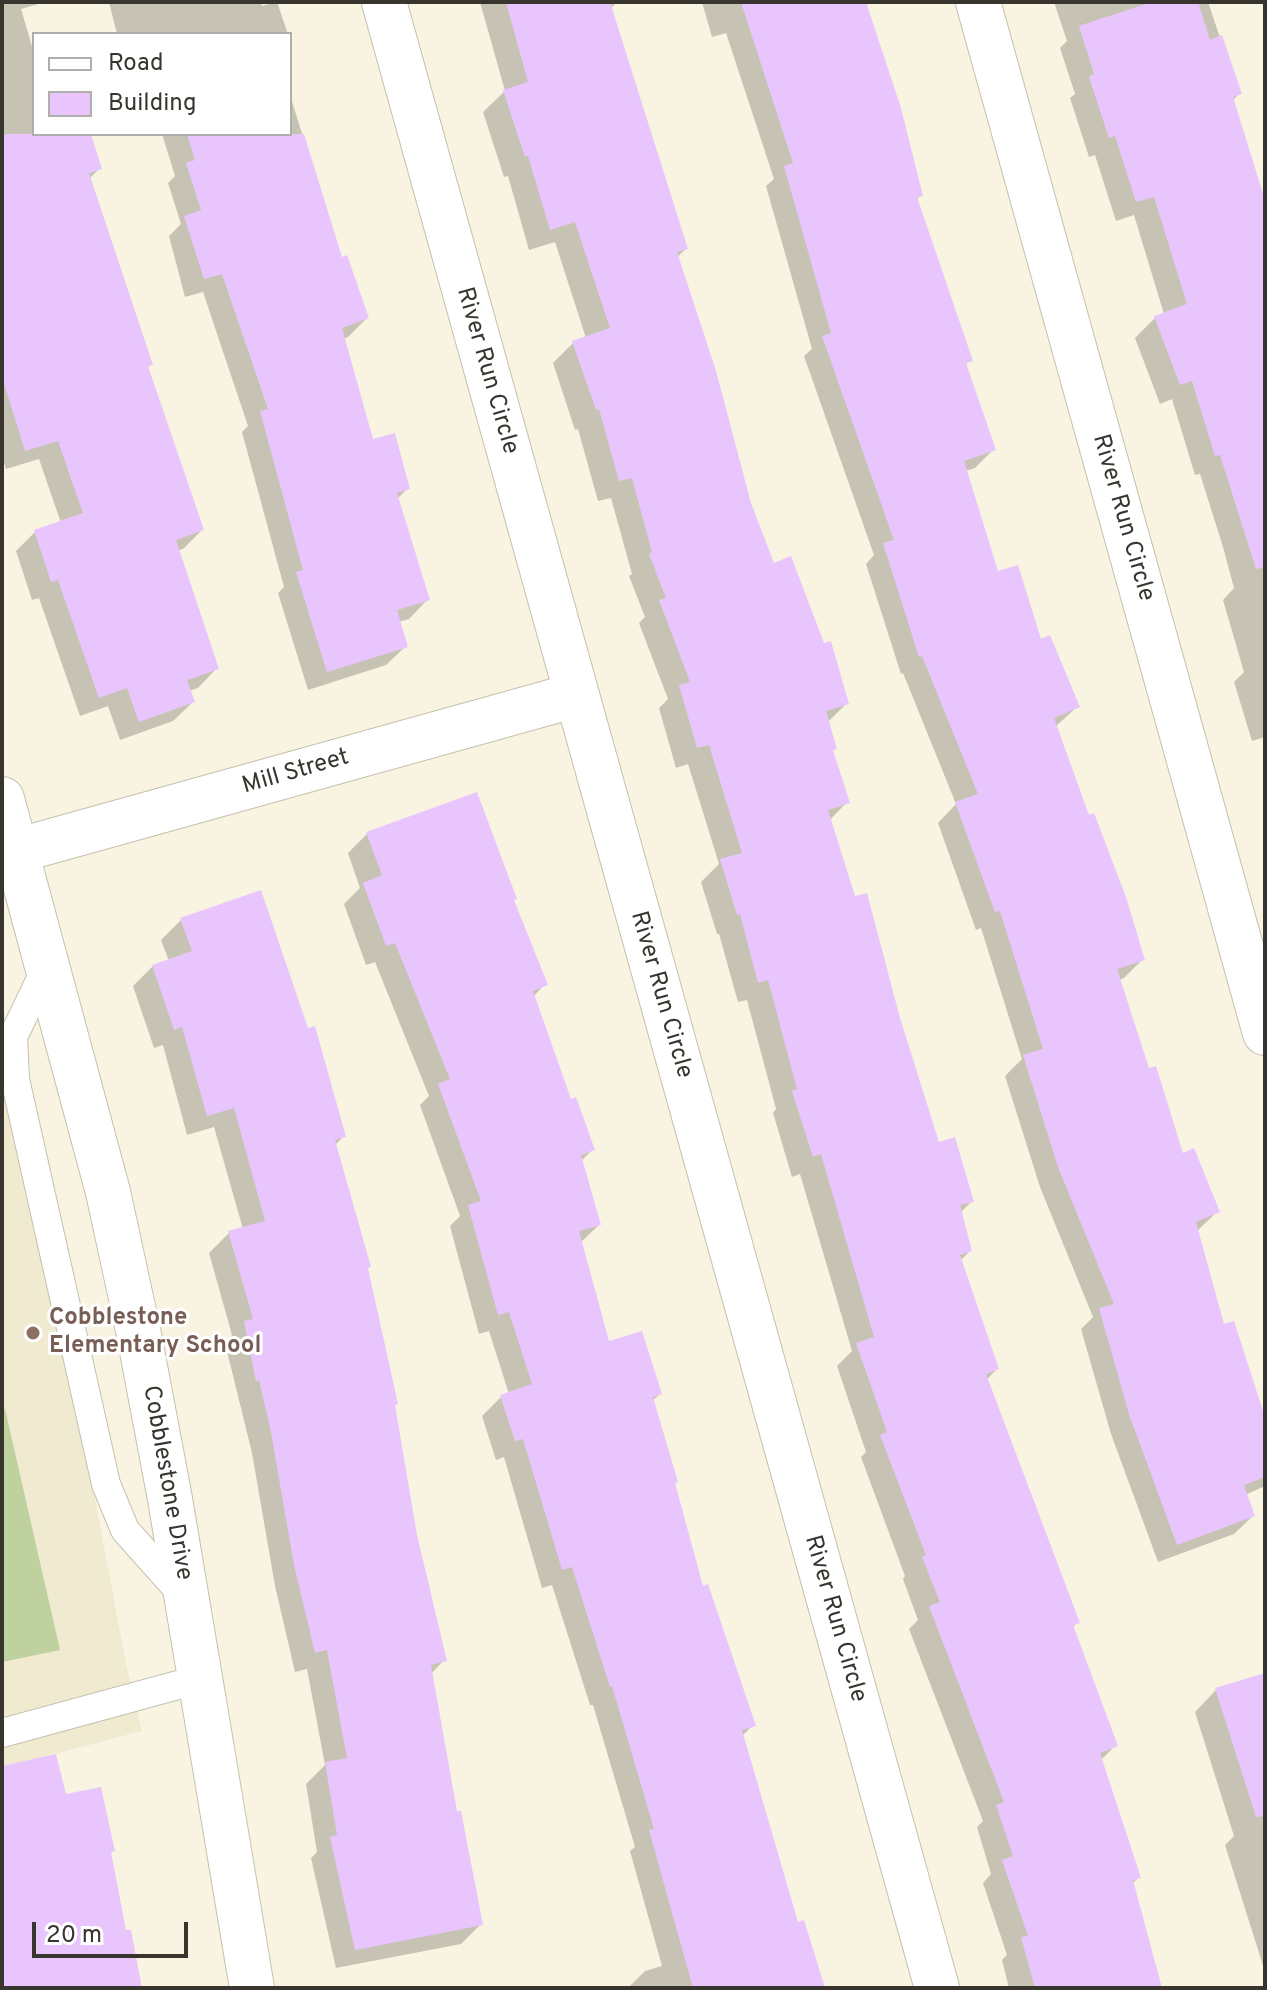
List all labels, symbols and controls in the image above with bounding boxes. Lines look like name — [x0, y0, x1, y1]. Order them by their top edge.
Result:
legend — [32, 32, 292, 136]
text: Road — [108, 49, 164, 79]
text: Building — [108, 89, 197, 119]
street label: River Run Circle — [448, 284, 524, 458]
street label: River Run Circle — [1084, 431, 1160, 605]
street label: Mill Street — [239, 744, 353, 802]
street label: River Run Circle — [622, 908, 698, 1082]
place label: Cobblestone Elementary School — [49, 1305, 261, 1361]
marker: Cobblestone Elementary School — [24, 1324, 42, 1342]
street label: Cobblestone Drive — [135, 1383, 197, 1583]
street label: River Run Circle — [796, 1532, 872, 1706]
scale bar — [36, 1906, 192, 1956]
text: 20 m — [46, 1921, 102, 1951]

